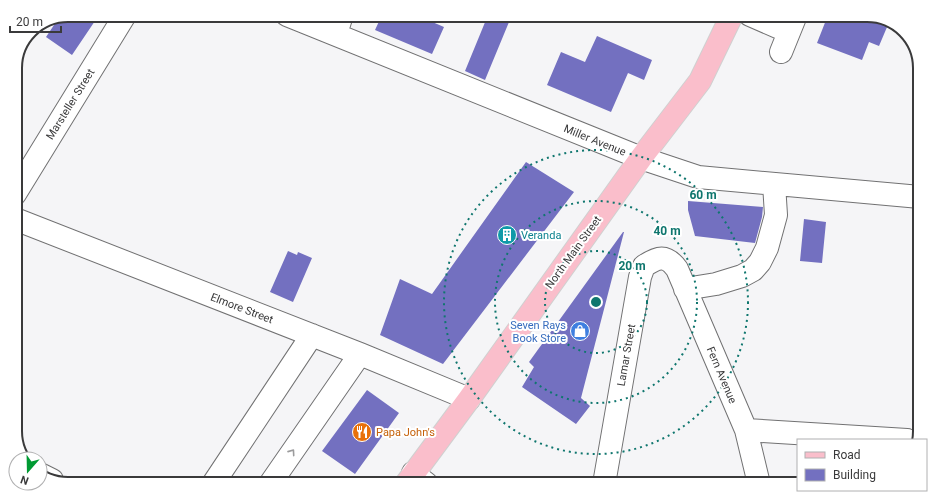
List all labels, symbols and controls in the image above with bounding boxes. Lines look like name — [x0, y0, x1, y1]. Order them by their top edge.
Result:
scale bar — [10, 8, 61, 34]
text: 20 m — [16, 15, 43, 29]
street label: Marsteller Street — [43, 66, 98, 142]
street label: Miller Avenue — [562, 122, 628, 159]
text: 60 m — [689, 188, 717, 202]
street label: North Main Street — [543, 213, 604, 291]
building icon: Veranda — [496, 224, 518, 246]
text: 40 m — [653, 224, 681, 238]
place label: Veranda — [521, 229, 561, 242]
text: 20 m — [618, 259, 646, 273]
street label: Elmore Street — [209, 291, 275, 327]
centre of rings — [589, 295, 603, 309]
place label: Seven Rays Book Store — [510, 319, 566, 345]
shop icon: Seven Rays Book Store — [569, 320, 591, 342]
street label: Lamar Street — [615, 323, 638, 387]
street label: Fern Avenue — [704, 345, 739, 406]
restaurant icon: Papa John's — [351, 421, 373, 443]
place label: Papa John's — [376, 426, 435, 439]
legend — [797, 439, 927, 491]
text: Road — [833, 448, 861, 462]
one-way arrow — [287, 449, 295, 456]
north arrow — [8, 451, 48, 491]
text: Building — [833, 468, 876, 482]
text: N — [19, 472, 31, 487]

